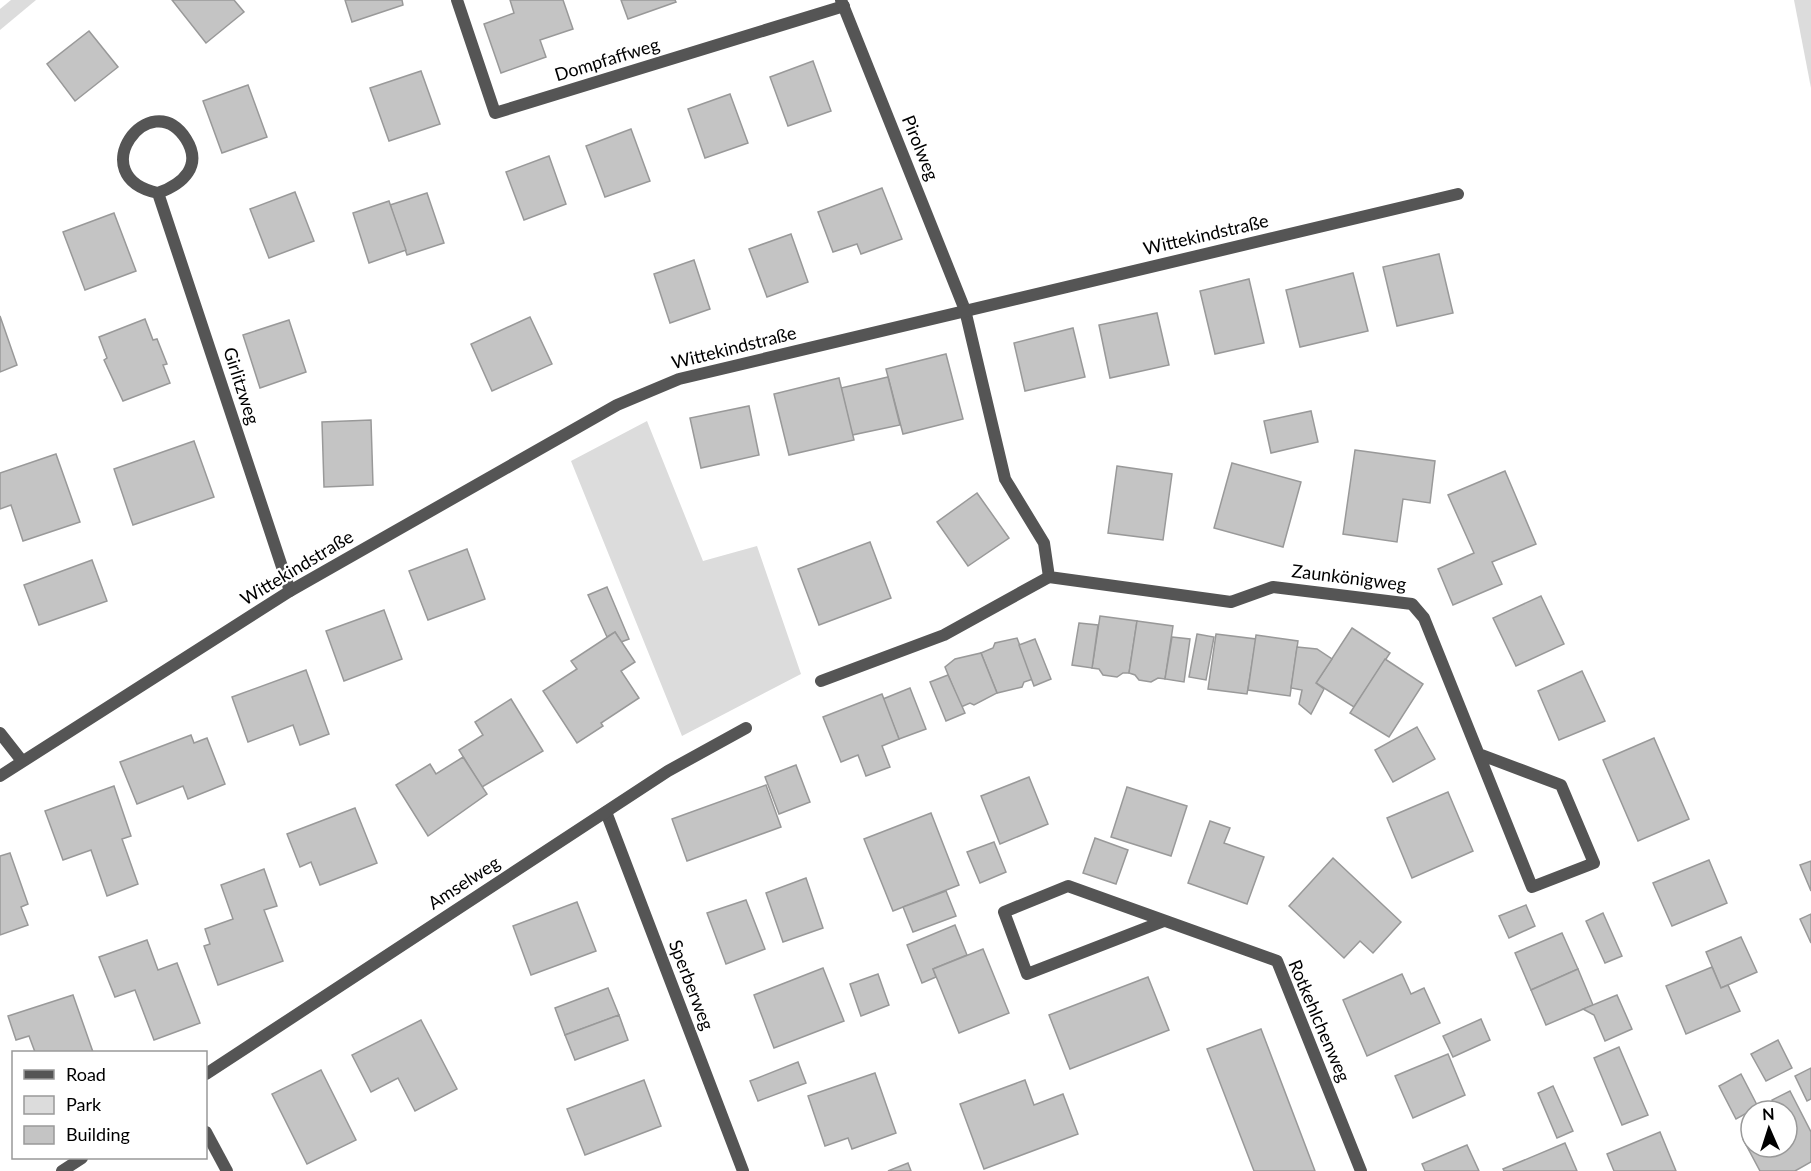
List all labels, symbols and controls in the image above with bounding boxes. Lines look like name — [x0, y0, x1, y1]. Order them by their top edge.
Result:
street label: Dompfaffweg — [552, 33, 662, 85]
street label: Pirolweg — [898, 112, 944, 184]
street label: Wittekindstraße — [1141, 209, 1271, 259]
street label: Wittekindstraße — [669, 321, 798, 373]
street label: Girlitzweg — [219, 344, 265, 427]
street label: Wittekindstraße — [236, 525, 357, 609]
street label: Zaunkönigweg — [1291, 559, 1408, 595]
street label: Amselweg — [423, 851, 504, 914]
street label: Sperberweg — [665, 936, 719, 1033]
street label: Rotkehlchenweg — [1284, 956, 1356, 1085]
legend — [12, 1051, 207, 1159]
text: Road — [66, 1063, 106, 1085]
text: Park — [66, 1093, 102, 1115]
north arrow — [1739, 1099, 1799, 1159]
text: N — [1762, 1104, 1775, 1123]
text: Building — [66, 1123, 130, 1145]

